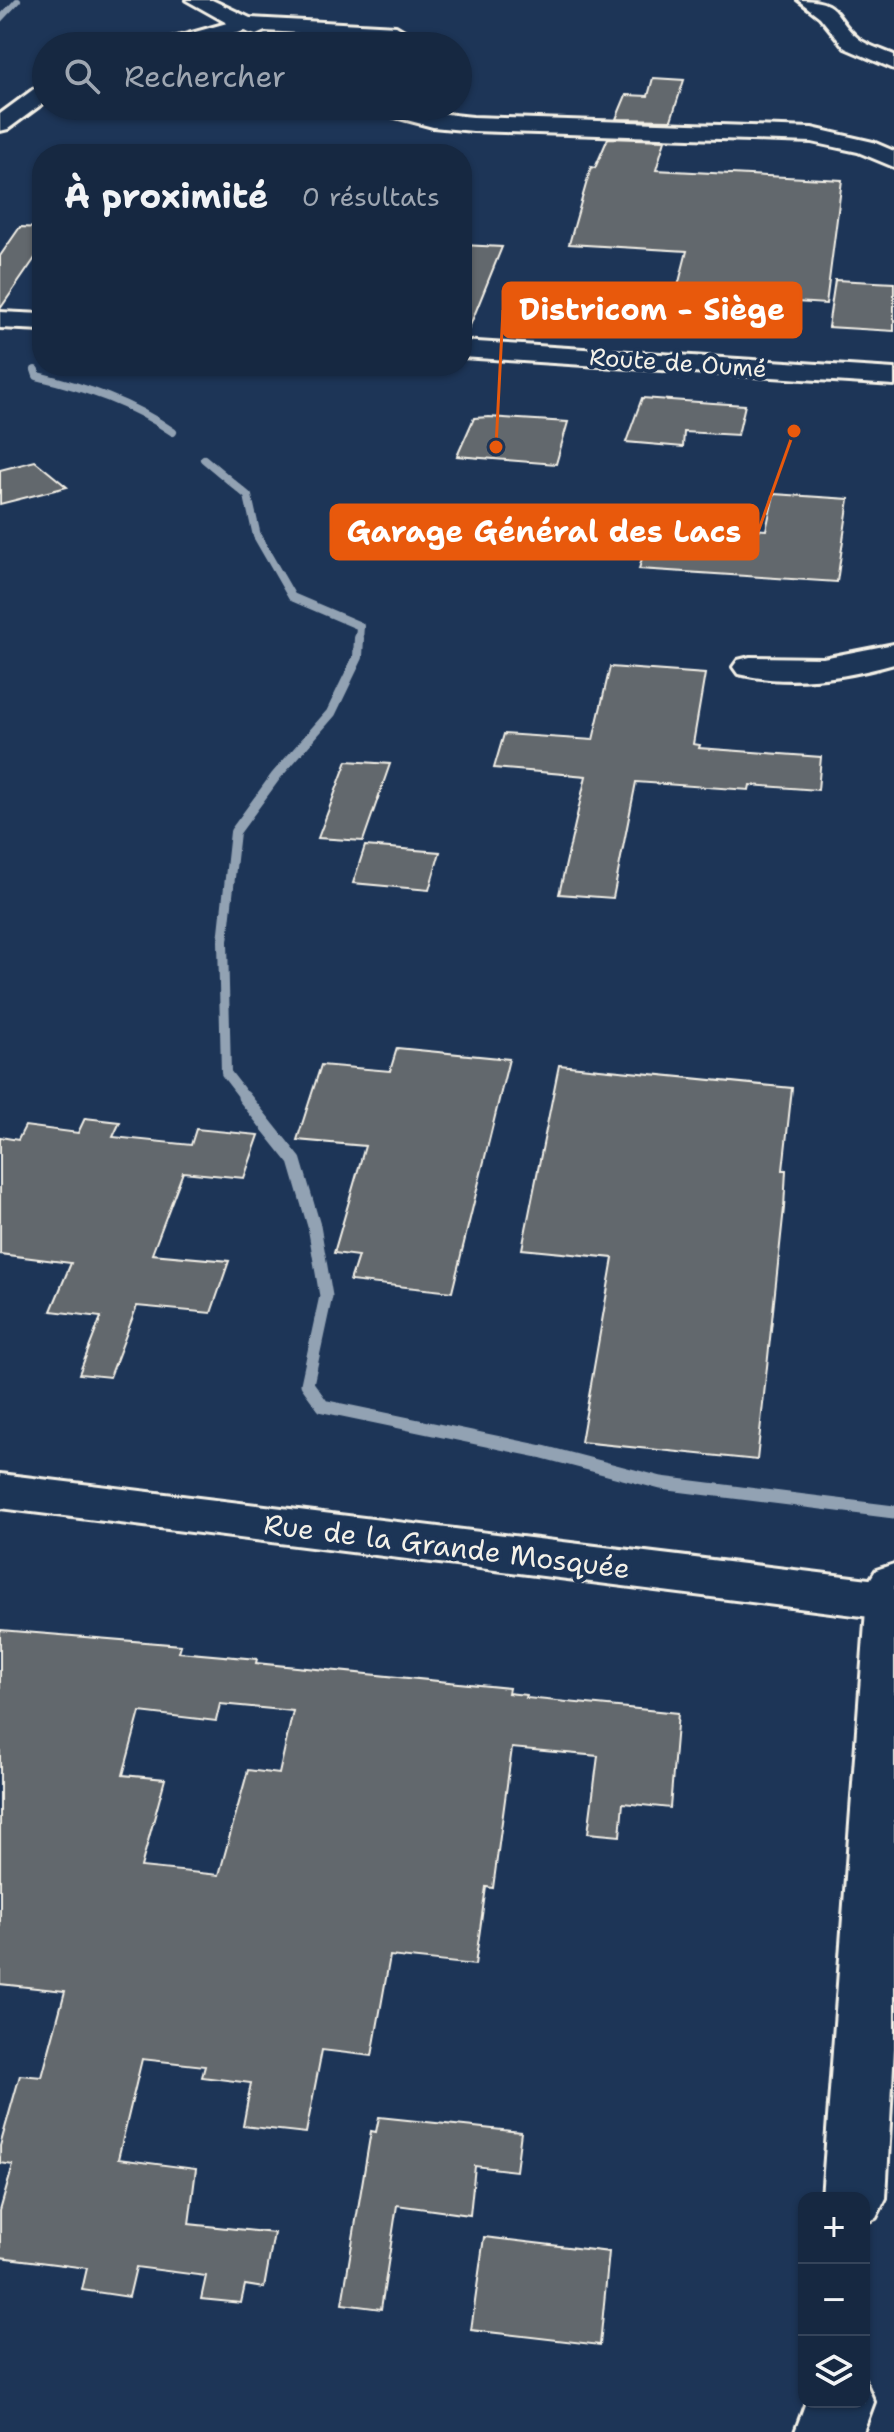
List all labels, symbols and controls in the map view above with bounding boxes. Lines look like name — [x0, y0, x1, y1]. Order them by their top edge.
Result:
search box — [32, 32, 472, 120]
icon: search — [60, 54, 104, 98]
text: Rechercher — [124, 56, 286, 97]
text: À proximité — [64, 173, 268, 219]
text: 0 résultats — [302, 179, 440, 214]
callout: Districom - Siège — [503, 283, 801, 337]
text: Districom - Siège — [519, 289, 785, 330]
street label: Route de Oumé — [588, 341, 768, 385]
callout: Garage Général des Lacs — [331, 505, 758, 559]
text: Garage Général des Lacs — [347, 511, 741, 552]
street label: Rue de la Grande Mosquée — [262, 1505, 632, 1587]
map controls — [798, 2192, 870, 2408]
button: + — [798, 2192, 870, 2264]
button: − — [798, 2264, 870, 2336]
button: layers — [798, 2336, 870, 2408]

